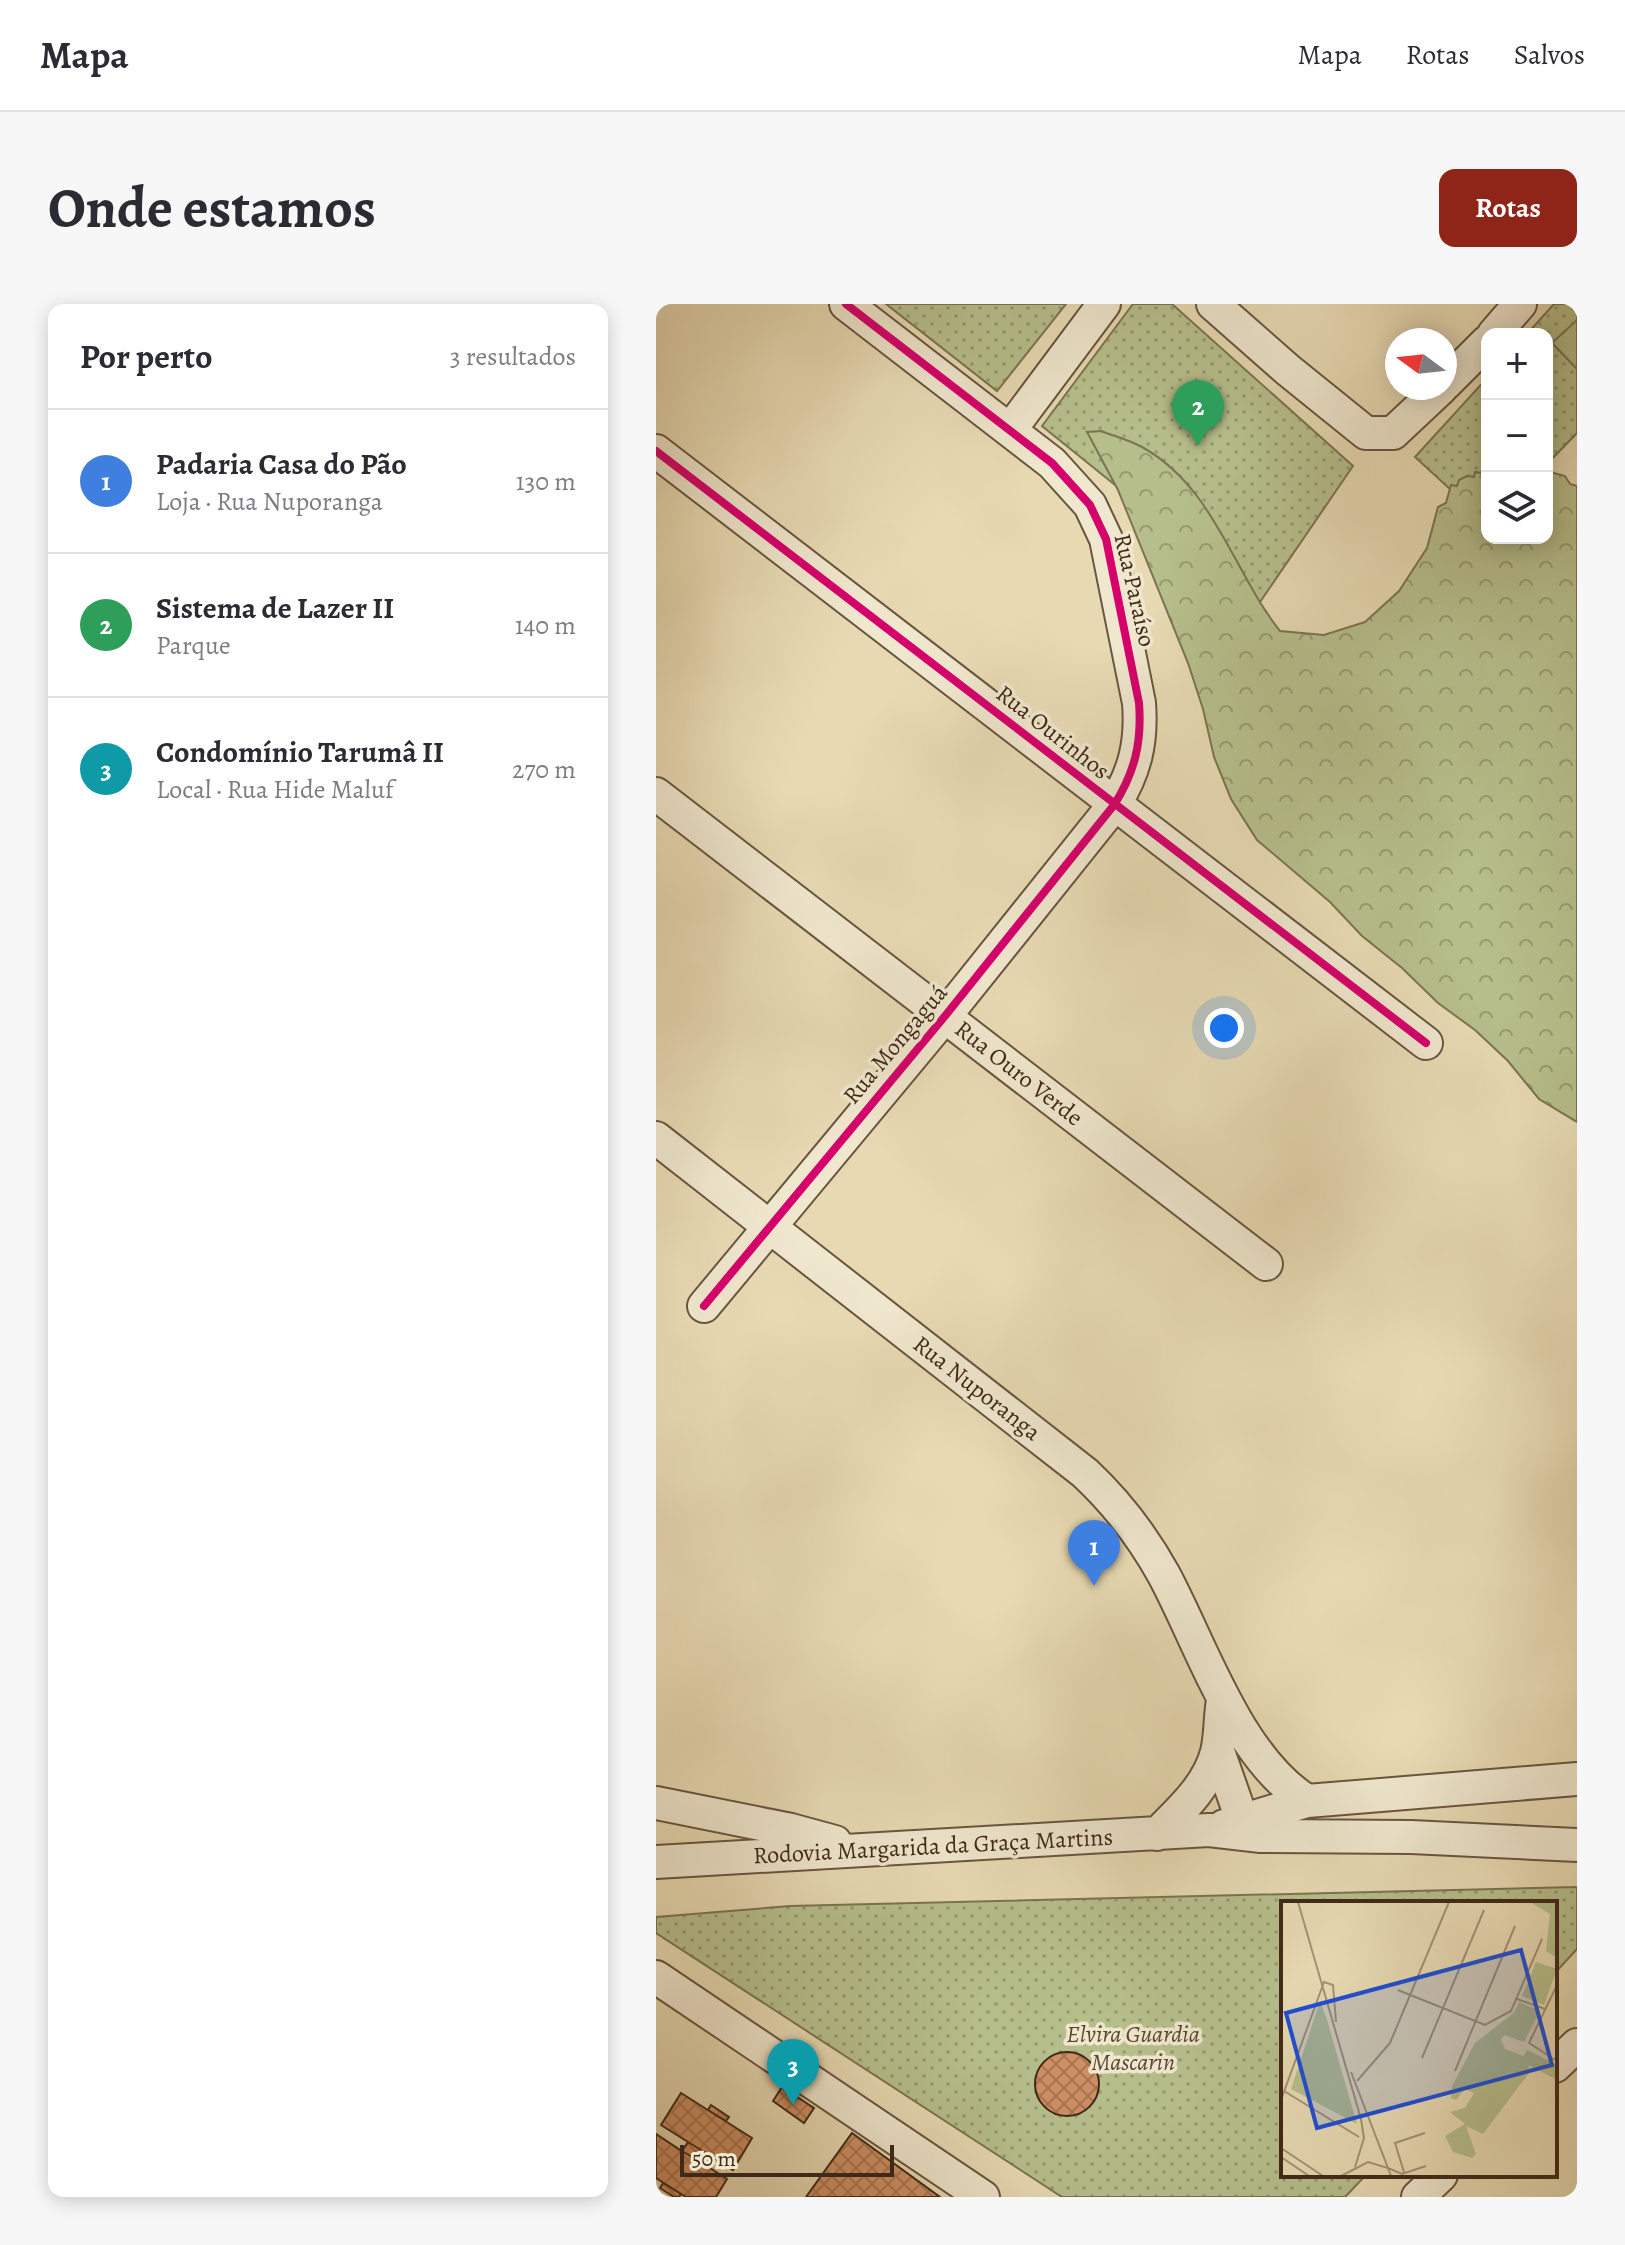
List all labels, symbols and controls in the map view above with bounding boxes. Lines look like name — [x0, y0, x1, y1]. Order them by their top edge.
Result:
text: Mapa — [40, 29, 129, 81]
text: Mapa — [1298, 36, 1362, 74]
text: Rotas — [1406, 36, 1470, 74]
text: Salvos — [1514, 36, 1585, 74]
button: Rotas — [1439, 169, 1577, 247]
text: Onde estamos — [48, 170, 376, 246]
north arrow — [1385, 328, 1457, 400]
map controls — [1481, 328, 1553, 544]
button: + — [1481, 328, 1553, 400]
text: Por perto — [80, 333, 213, 380]
text: 3 resultados — [450, 339, 576, 374]
pin: 2 — [1172, 380, 1224, 446]
button: − — [1481, 400, 1553, 472]
text: Padaria Casa do Pão — [156, 444, 407, 484]
text: 1 — [101, 464, 111, 499]
text: 130 m — [516, 464, 576, 499]
button: layers — [1481, 472, 1553, 544]
text: Loja · Rua Nuporanga — [156, 484, 383, 519]
street label: Rua Paraíso — [1106, 530, 1164, 650]
text: Sistema de Lazer II — [156, 588, 394, 628]
text: 2 — [100, 608, 112, 643]
text: 140 m — [515, 608, 576, 643]
text: Parque — [156, 628, 231, 663]
street label: Rua Ourinhos — [990, 678, 1116, 786]
text: Condomínio Tarumâ II — [156, 732, 444, 772]
text: 3 — [100, 752, 112, 787]
text: 270 m — [512, 752, 576, 787]
text: Local · Rua Hide Maluf — [156, 772, 394, 807]
street label: Rua Mongaguá — [836, 977, 955, 1111]
your location — [1204, 1008, 1244, 1048]
street label: Rua Ouro Verde — [948, 1013, 1090, 1133]
street label: Rua Nuporanga — [907, 1328, 1048, 1448]
pin: 1 — [1068, 1520, 1120, 1586]
street label: Rodovia Margarida da Graça Martins — [752, 1821, 1114, 1871]
inset map — [1281, 1901, 1557, 2177]
park label: Elvira Guardia Mascarin — [1066, 2018, 1200, 2078]
pin: 3 — [767, 2039, 819, 2105]
scale bar — [680, 2141, 894, 2177]
text: 50 m — [692, 2144, 736, 2174]

